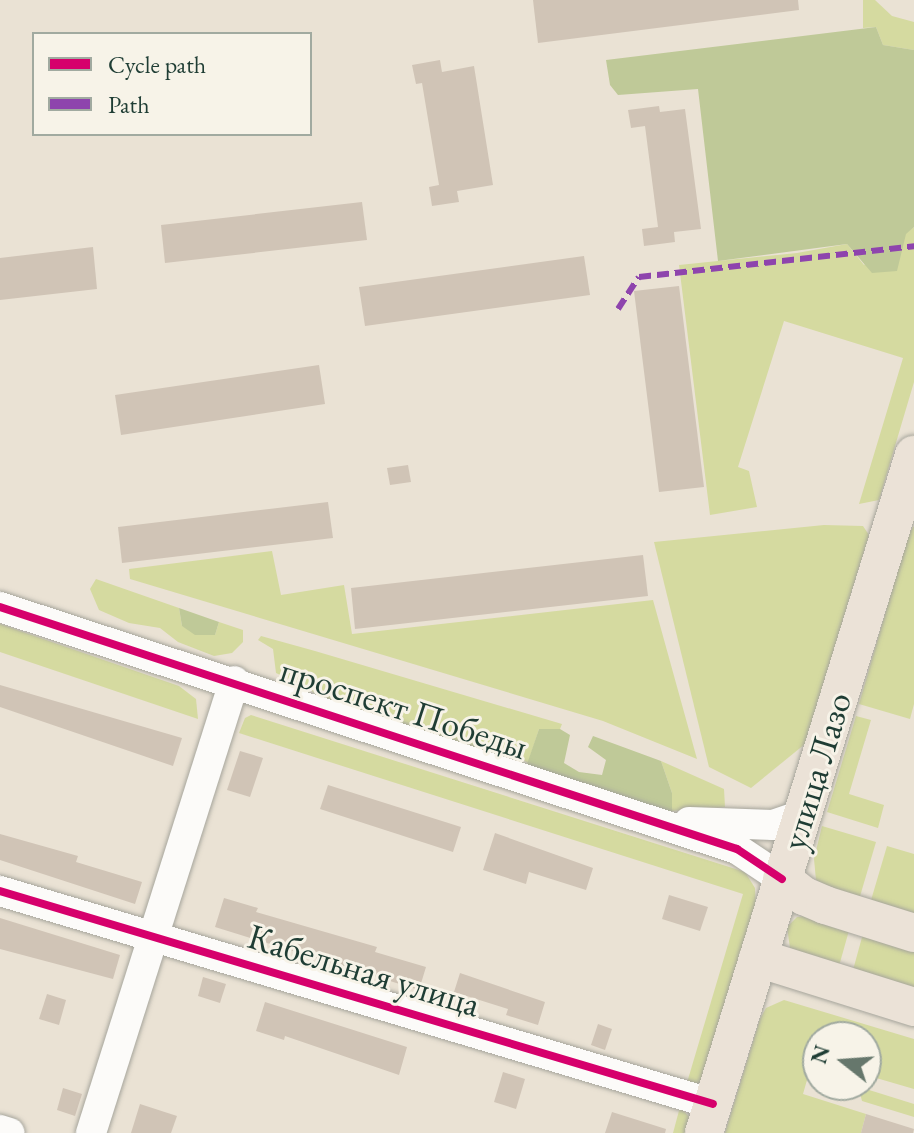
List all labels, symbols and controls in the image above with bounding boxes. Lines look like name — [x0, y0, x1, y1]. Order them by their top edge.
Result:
legend — [32, 32, 312, 136]
text: Cycle path — [108, 49, 206, 80]
text: Path — [108, 89, 150, 120]
street label: проспект Победы — [275, 648, 533, 768]
street label: улица Лазо — [772, 687, 860, 855]
street label: Кабельная улица — [243, 914, 485, 1026]
north arrow — [802, 1021, 882, 1101]
text: N — [804, 1042, 837, 1067]

